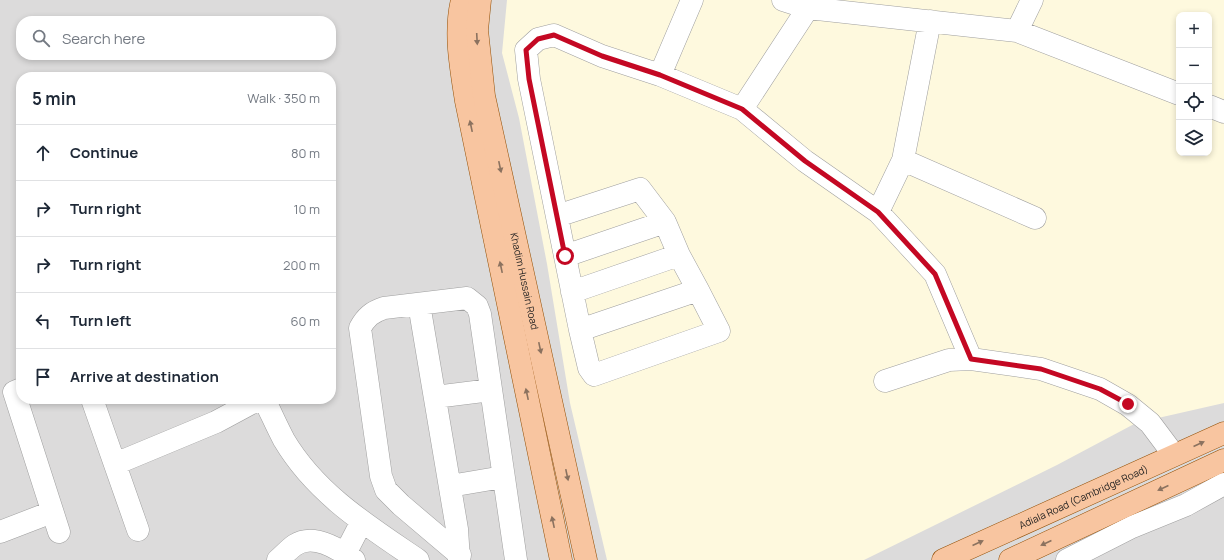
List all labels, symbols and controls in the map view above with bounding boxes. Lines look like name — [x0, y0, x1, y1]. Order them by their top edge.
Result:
map controls — [1176, 12, 1212, 156]
button: + — [1176, 12, 1212, 48]
search box — [16, 16, 336, 60]
icon: search — [30, 27, 52, 49]
text: Search here — [62, 28, 145, 49]
one-way arrow — [474, 33, 481, 45]
button: − — [1176, 48, 1212, 84]
button: locate — [1176, 84, 1212, 120]
text: 5 min — [32, 87, 76, 110]
text: Walk · 350 m — [247, 89, 320, 107]
one-way arrow — [468, 120, 474, 132]
button: layers — [1176, 120, 1212, 156]
icon: ahead — [32, 142, 54, 164]
text: Continue — [70, 142, 138, 163]
text: 80 m — [291, 144, 320, 162]
one-way arrow — [497, 161, 503, 173]
icon: right — [32, 198, 54, 220]
text: Turn right — [70, 198, 141, 219]
text: 10 m — [293, 200, 320, 218]
street label: Khadim Hussain Road — [507, 231, 542, 331]
route start — [556, 247, 574, 265]
icon: right — [32, 254, 54, 276]
text: Turn right — [70, 254, 141, 275]
text: 200 m — [283, 256, 320, 274]
one-way arrow — [497, 261, 503, 273]
icon: left — [32, 310, 54, 332]
text: Turn left — [70, 310, 132, 331]
text: 60 m — [290, 312, 320, 330]
one-way arrow — [537, 342, 543, 355]
icon: arrive — [32, 366, 54, 388]
text: Arrive at destination — [70, 366, 219, 387]
one-way arrow — [523, 388, 529, 401]
route end — [1119, 395, 1137, 413]
one-way arrow — [1193, 441, 1205, 447]
street label: Adiala Road (Cambridge Road) — [1016, 461, 1150, 532]
one-way arrow — [565, 469, 571, 482]
one-way arrow — [1158, 485, 1169, 491]
one-way arrow — [550, 516, 556, 528]
one-way arrow — [972, 540, 984, 547]
one-way arrow — [1040, 540, 1051, 546]

